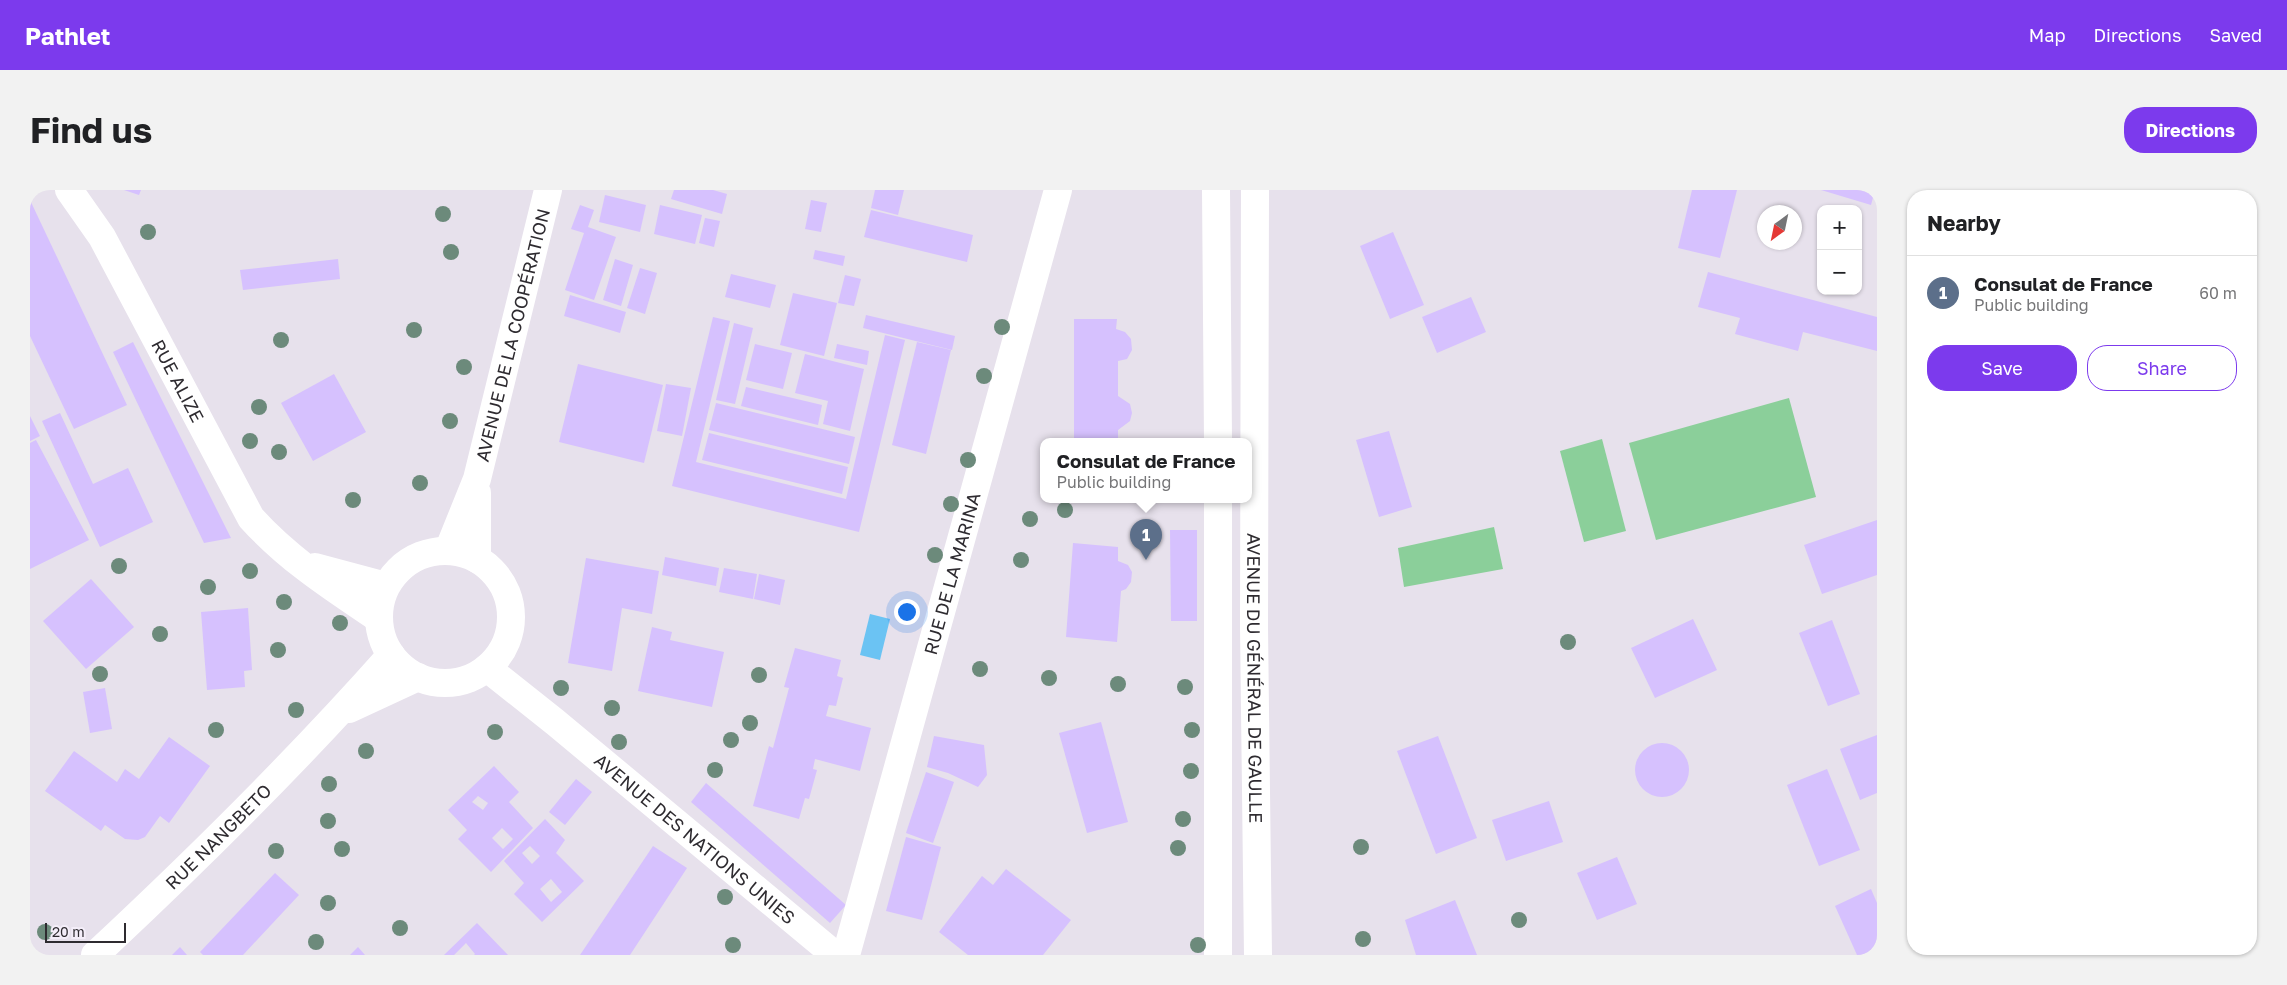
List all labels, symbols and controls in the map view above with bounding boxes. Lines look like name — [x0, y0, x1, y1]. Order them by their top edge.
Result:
text: Pathlet — [25, 21, 110, 50]
text: Map — [2029, 24, 2065, 46]
text: Directions — [2093, 24, 2181, 46]
text: Saved — [2209, 24, 2262, 46]
button: Directions — [2124, 107, 2257, 153]
text: Find us — [30, 109, 152, 151]
north arrow — [1757, 205, 1802, 250]
map controls — [1817, 205, 1862, 295]
button: + — [1817, 205, 1862, 250]
street label: AVENUE DE LA COOPÉRATION — [471, 206, 554, 464]
text: Nearby — [1927, 210, 2001, 236]
button: − — [1817, 250, 1862, 295]
text: Consulat de France — [1974, 272, 2153, 295]
text: 1 — [1939, 283, 1947, 303]
text: 60 m — [2199, 283, 2237, 303]
text: Public building — [1974, 295, 2089, 315]
street label: RUE ALIZE — [147, 336, 209, 426]
button: Save — [1927, 345, 2077, 391]
button: Share — [2087, 345, 2237, 391]
popup — [1040, 438, 1252, 503]
text: Consulat de France — [1057, 449, 1235, 472]
text: Public building — [1057, 472, 1171, 492]
street label: RUE DE LA MARINA — [919, 490, 985, 657]
pin: 1 — [1130, 519, 1162, 560]
street label: AVENUE DU GÉNÉRAL DE GAULLE — [1243, 533, 1267, 823]
your location — [894, 599, 920, 625]
street label: AVENUE DES NATIONS UNIES — [590, 749, 800, 928]
street label: RUE NANGBETO — [161, 779, 276, 894]
scale bar — [45, 920, 126, 943]
text: 20 m — [52, 923, 85, 940]

